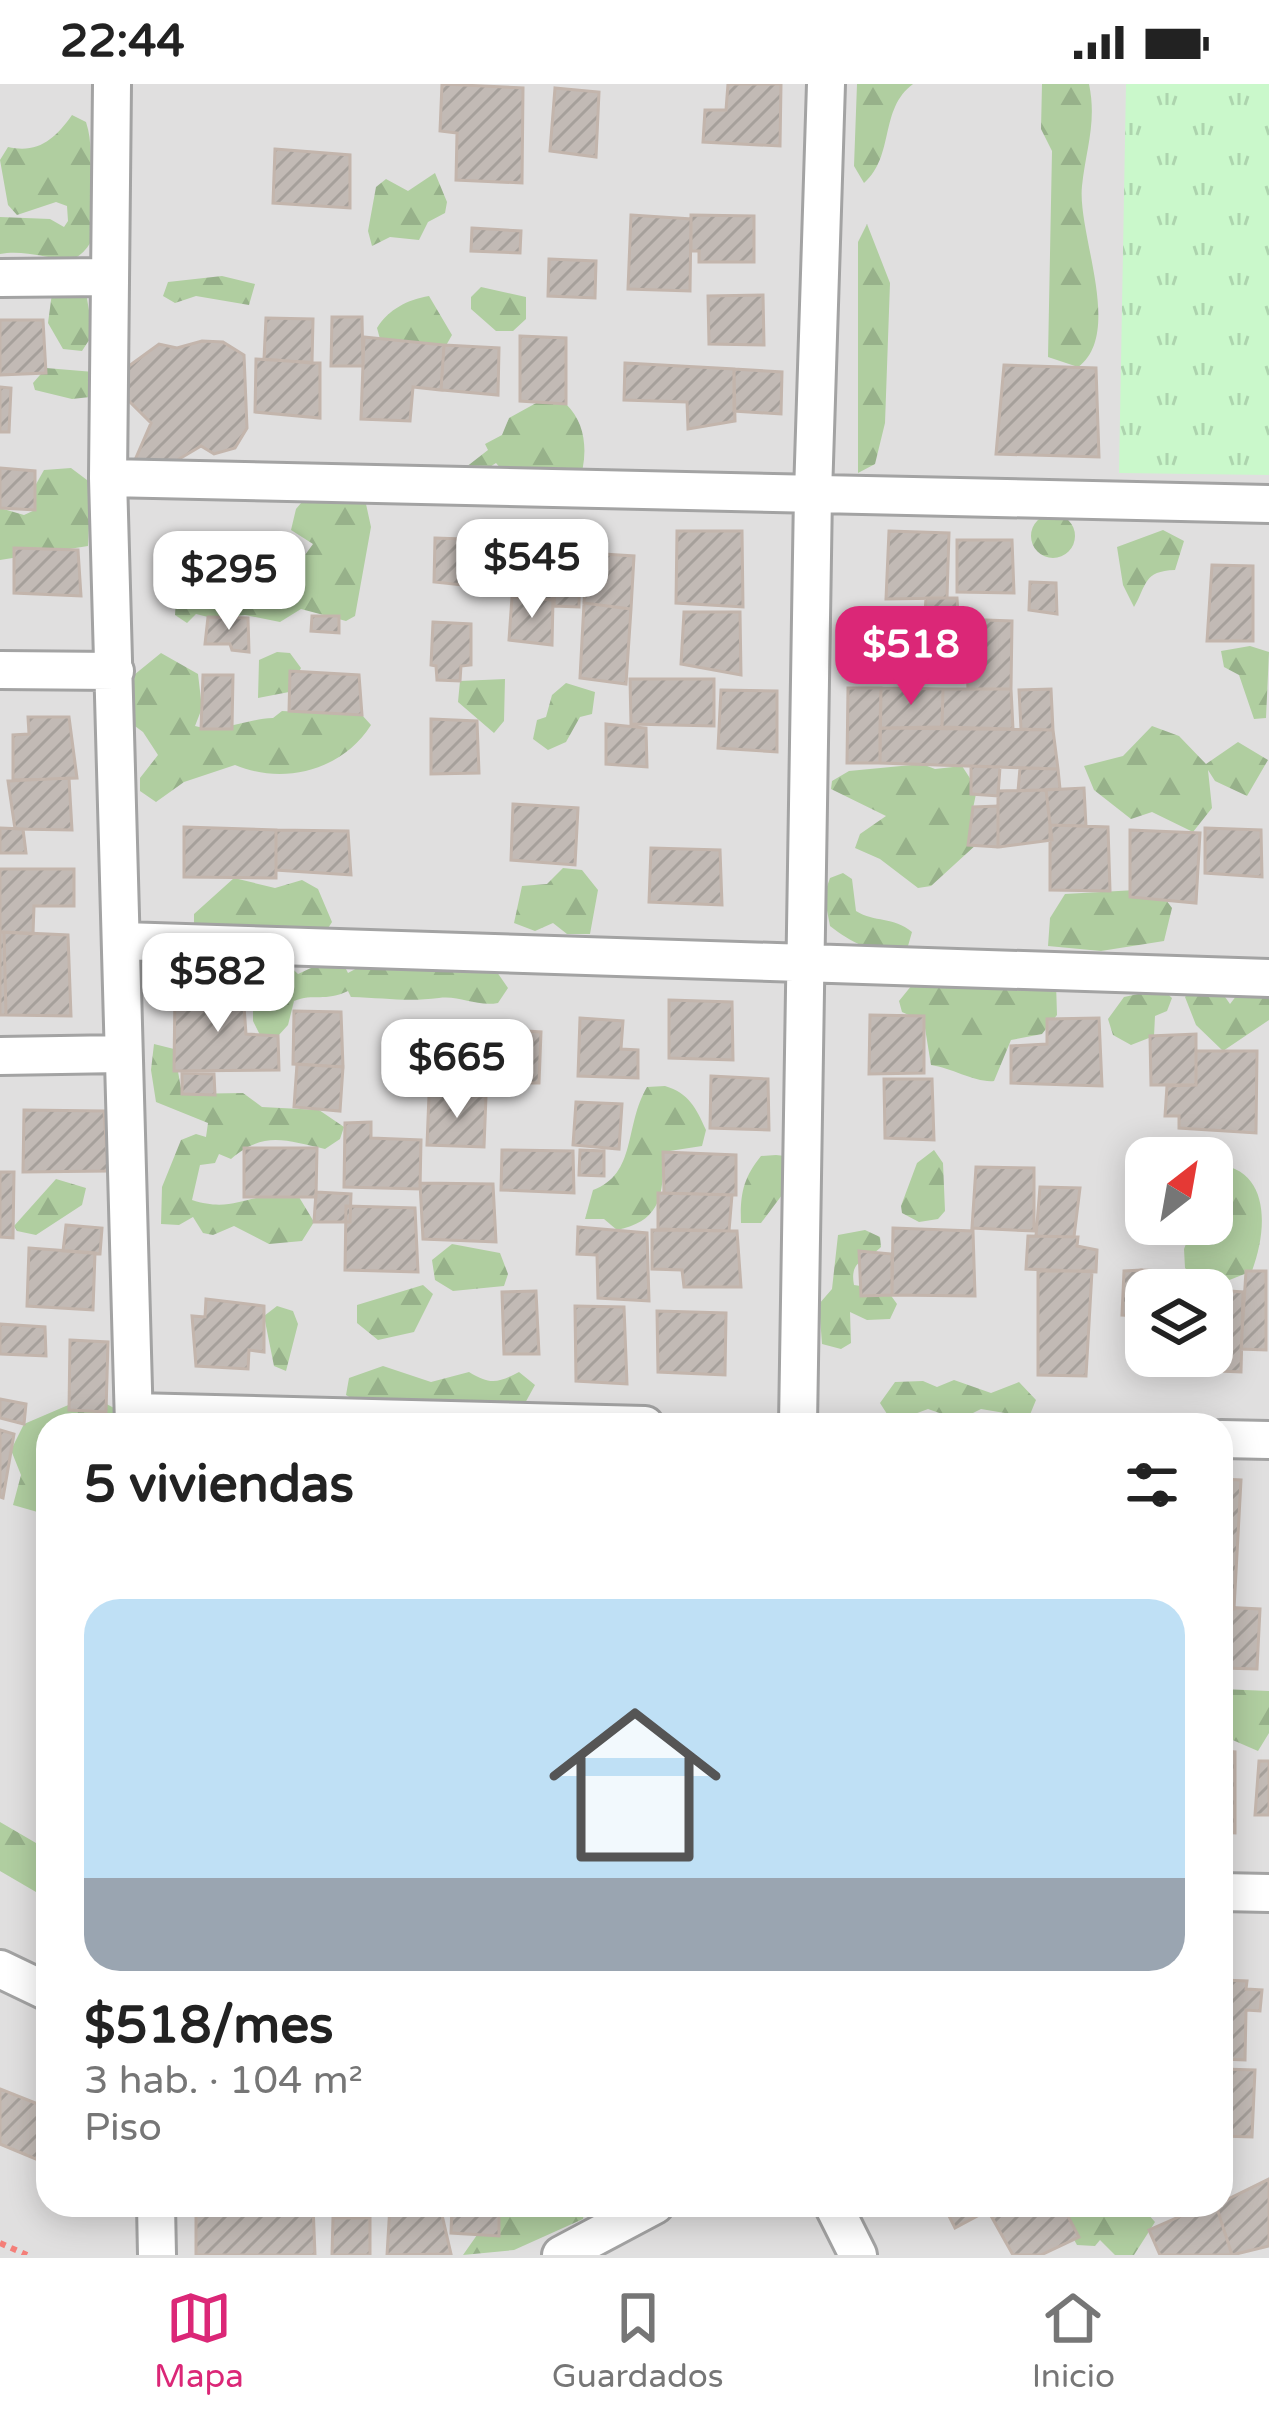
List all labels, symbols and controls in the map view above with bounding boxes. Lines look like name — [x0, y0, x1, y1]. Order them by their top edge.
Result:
text: 22:44 — [60, 15, 185, 69]
pin: $545 — [461, 519, 603, 621]
pin: $295 — [158, 531, 300, 633]
text: $545 — [483, 534, 581, 581]
text: $295 — [180, 546, 278, 593]
pin: $518 — [840, 606, 982, 708]
text: $518 — [862, 621, 960, 668]
pin: $582 — [147, 933, 289, 1035]
text: $582 — [169, 948, 267, 995]
pin: $665 — [386, 1019, 528, 1121]
text: $665 — [408, 1034, 506, 1081]
north arrow — [1125, 1137, 1233, 1245]
map controls — [1125, 1137, 1233, 1377]
button: layers — [1125, 1269, 1233, 1377]
icon: filters — [1119, 1452, 1185, 1518]
text: 5 viviendas — [84, 1454, 354, 1516]
icon: home — [527, 1677, 743, 1893]
text: $518/mes — [84, 1995, 334, 2057]
text: 3 hab. · 104 m² — [84, 2057, 363, 2104]
text: Piso — [84, 2104, 162, 2151]
tab: Mapa — [154, 2285, 244, 2396]
tab: Guardados — [552, 2285, 724, 2396]
tab: Inicio — [1032, 2285, 1115, 2396]

